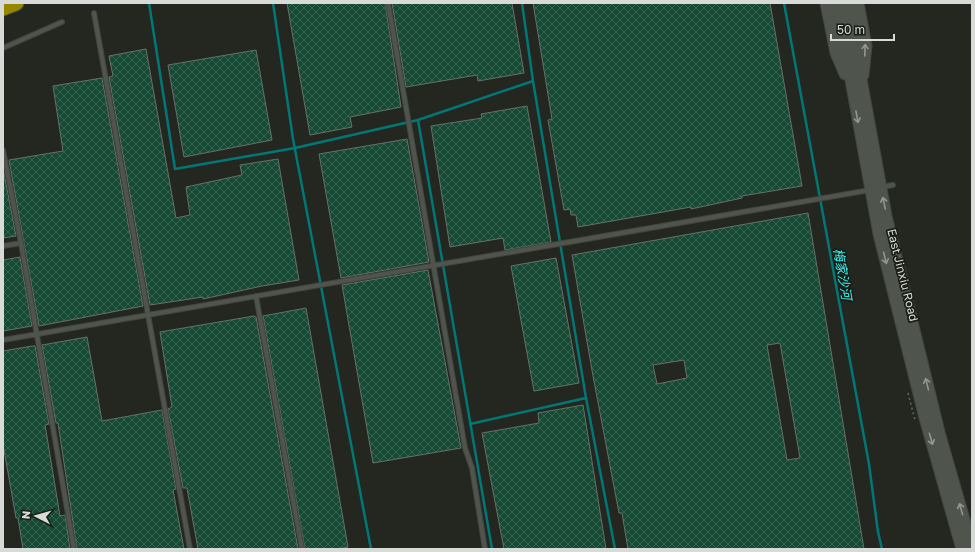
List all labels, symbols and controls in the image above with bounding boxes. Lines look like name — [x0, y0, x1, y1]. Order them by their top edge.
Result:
scale bar — [831, 16, 894, 42]
text: 50 m — [837, 22, 865, 37]
one-way arrow — [862, 44, 869, 57]
one-way arrow — [853, 110, 861, 123]
one-way arrow — [879, 197, 887, 210]
street label: East Jinxiu Road — [884, 227, 922, 323]
water label: 梅家沙河 — [831, 247, 856, 304]
one-way arrow — [882, 252, 890, 265]
one-way arrow — [923, 378, 931, 391]
one-way arrow — [928, 432, 935, 445]
north arrow — [16, 496, 56, 536]
one-way arrow — [957, 503, 964, 516]
text: N — [19, 510, 32, 520]

